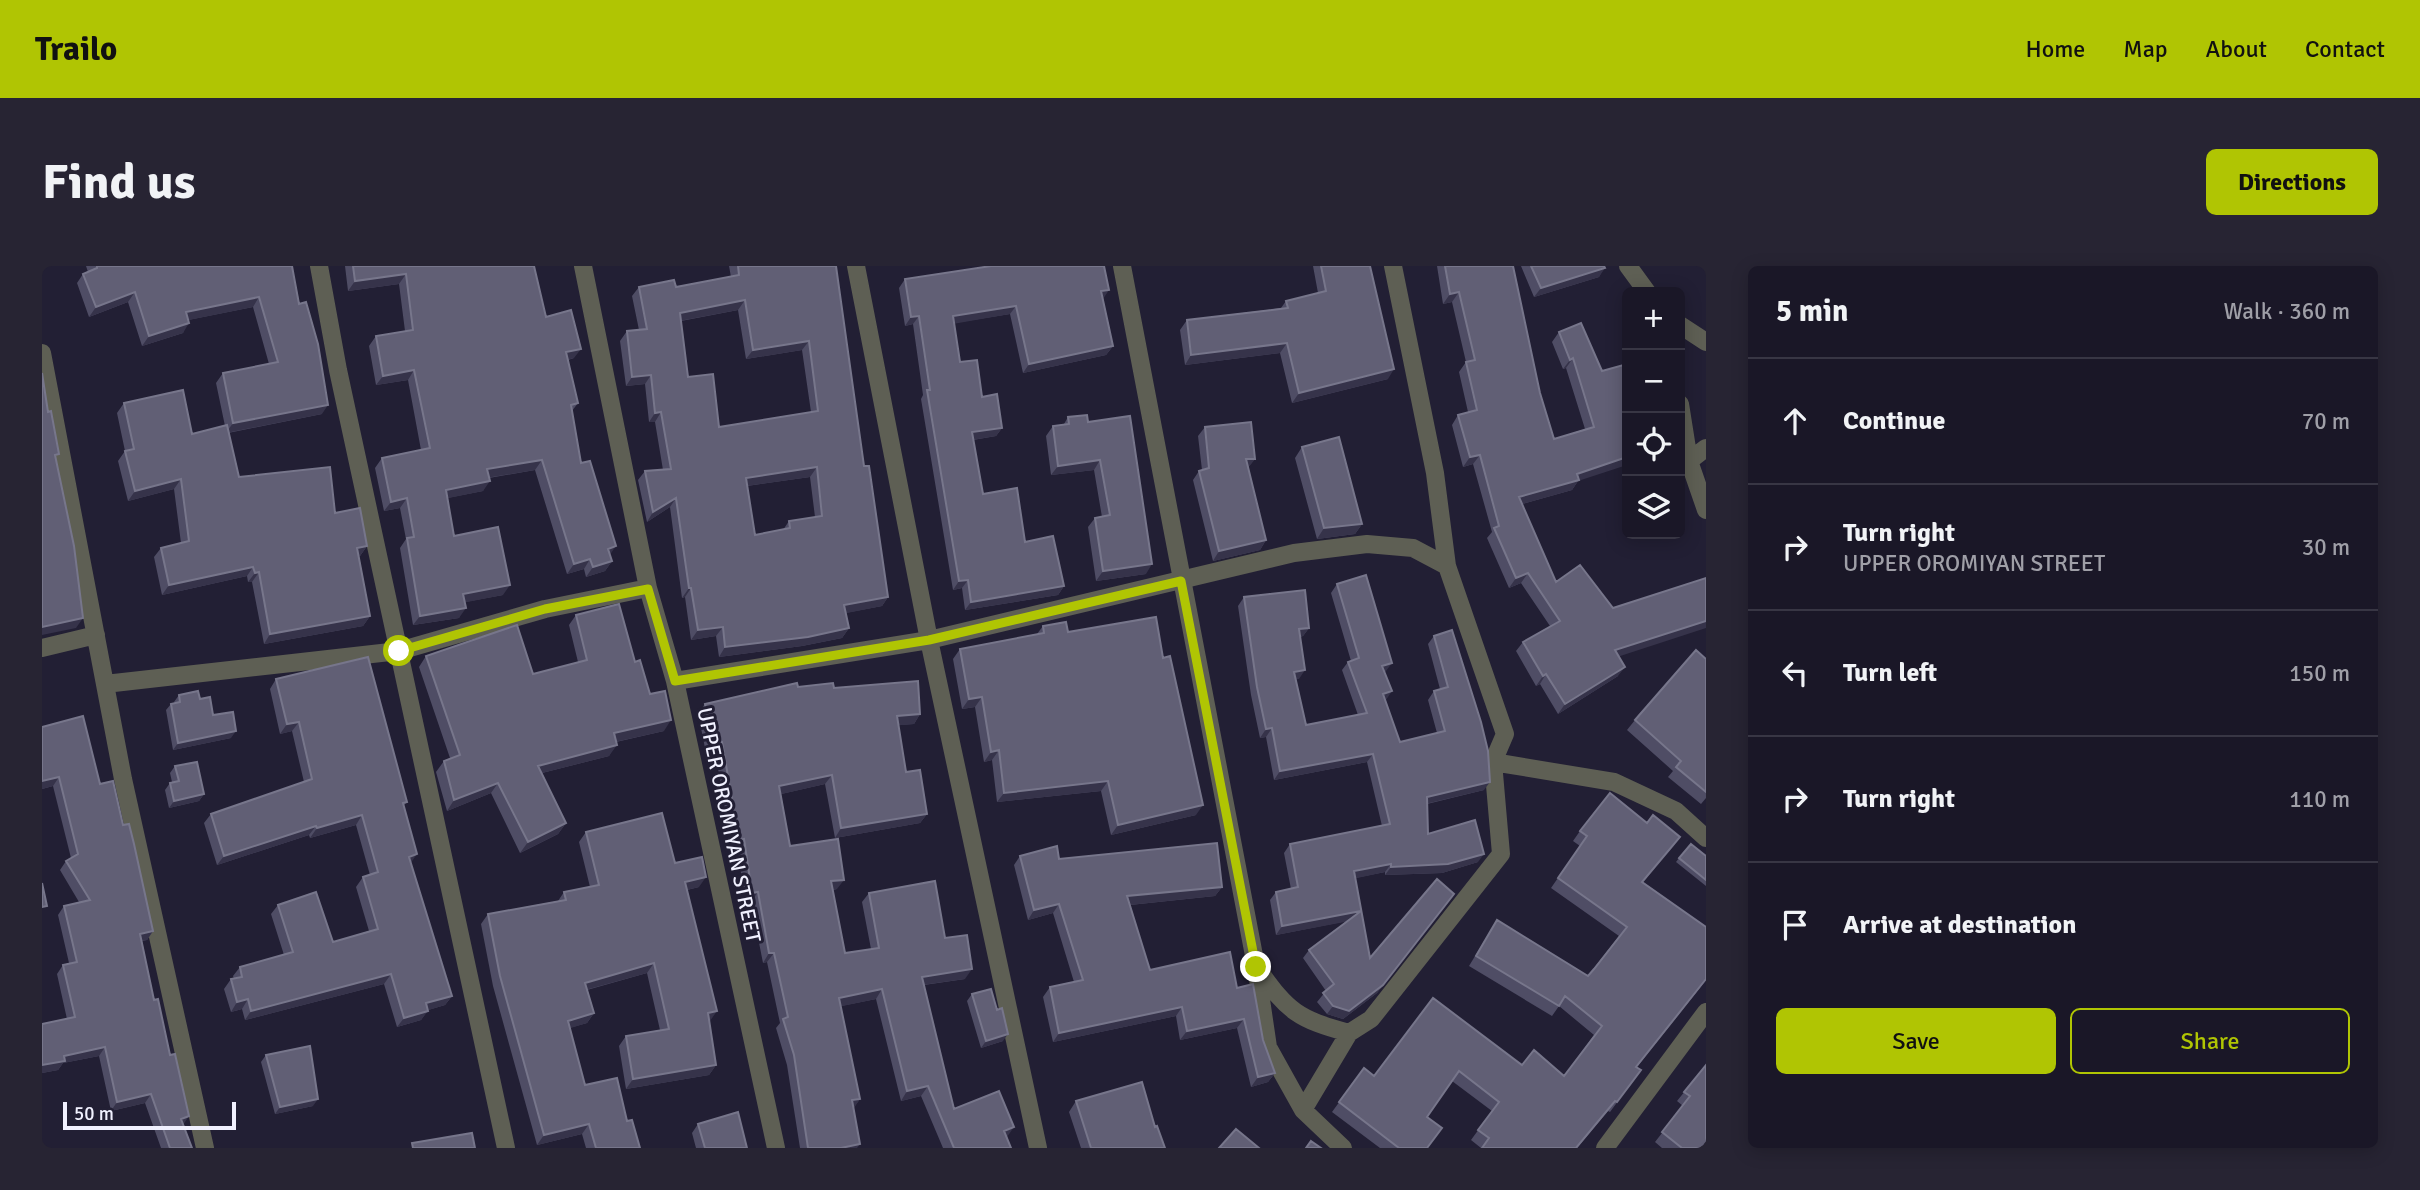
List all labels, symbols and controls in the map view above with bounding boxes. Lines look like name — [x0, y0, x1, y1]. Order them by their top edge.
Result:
text: Trailo — [35, 29, 117, 70]
text: Home — [2025, 34, 2085, 64]
text: Map — [2123, 34, 2168, 64]
text: About — [2206, 34, 2267, 64]
text: Contact — [2305, 34, 2385, 64]
button: Directions — [2206, 149, 2378, 215]
text: Find us — [42, 152, 195, 212]
map controls — [1622, 287, 1685, 539]
button: + — [1622, 287, 1685, 350]
text: 5 min — [1776, 293, 1848, 330]
text: Walk · 360 m — [2224, 297, 2350, 326]
button: − — [1622, 350, 1685, 413]
icon: ahead — [1776, 402, 1814, 440]
text: Continue — [1843, 405, 1945, 437]
text: 70 m — [2302, 407, 2350, 436]
button: locate — [1622, 413, 1685, 476]
button: layers — [1622, 476, 1685, 539]
text: Turn right — [1843, 517, 1955, 549]
icon: right — [1776, 528, 1814, 566]
text: 30 m — [2302, 533, 2350, 562]
text: UPPER OROMIYAN STREET — [1843, 549, 2105, 578]
route start — [383, 635, 414, 666]
icon: left — [1776, 654, 1814, 692]
text: Turn left — [1843, 657, 1937, 689]
text: 150 m — [2289, 659, 2350, 688]
street label: UPPER OROMIYAN STREET — [691, 705, 767, 945]
icon: right — [1776, 780, 1814, 818]
text: Turn right — [1843, 783, 1955, 815]
text: 110 m — [2289, 785, 2350, 814]
icon: arrive — [1776, 906, 1814, 944]
text: Arrive at destination — [1843, 909, 2076, 941]
route end — [1240, 951, 1271, 982]
button: Save — [1776, 1008, 2056, 1074]
button: Share — [2070, 1008, 2350, 1074]
scale bar — [63, 1099, 236, 1131]
text: 50 m — [74, 1102, 114, 1126]

